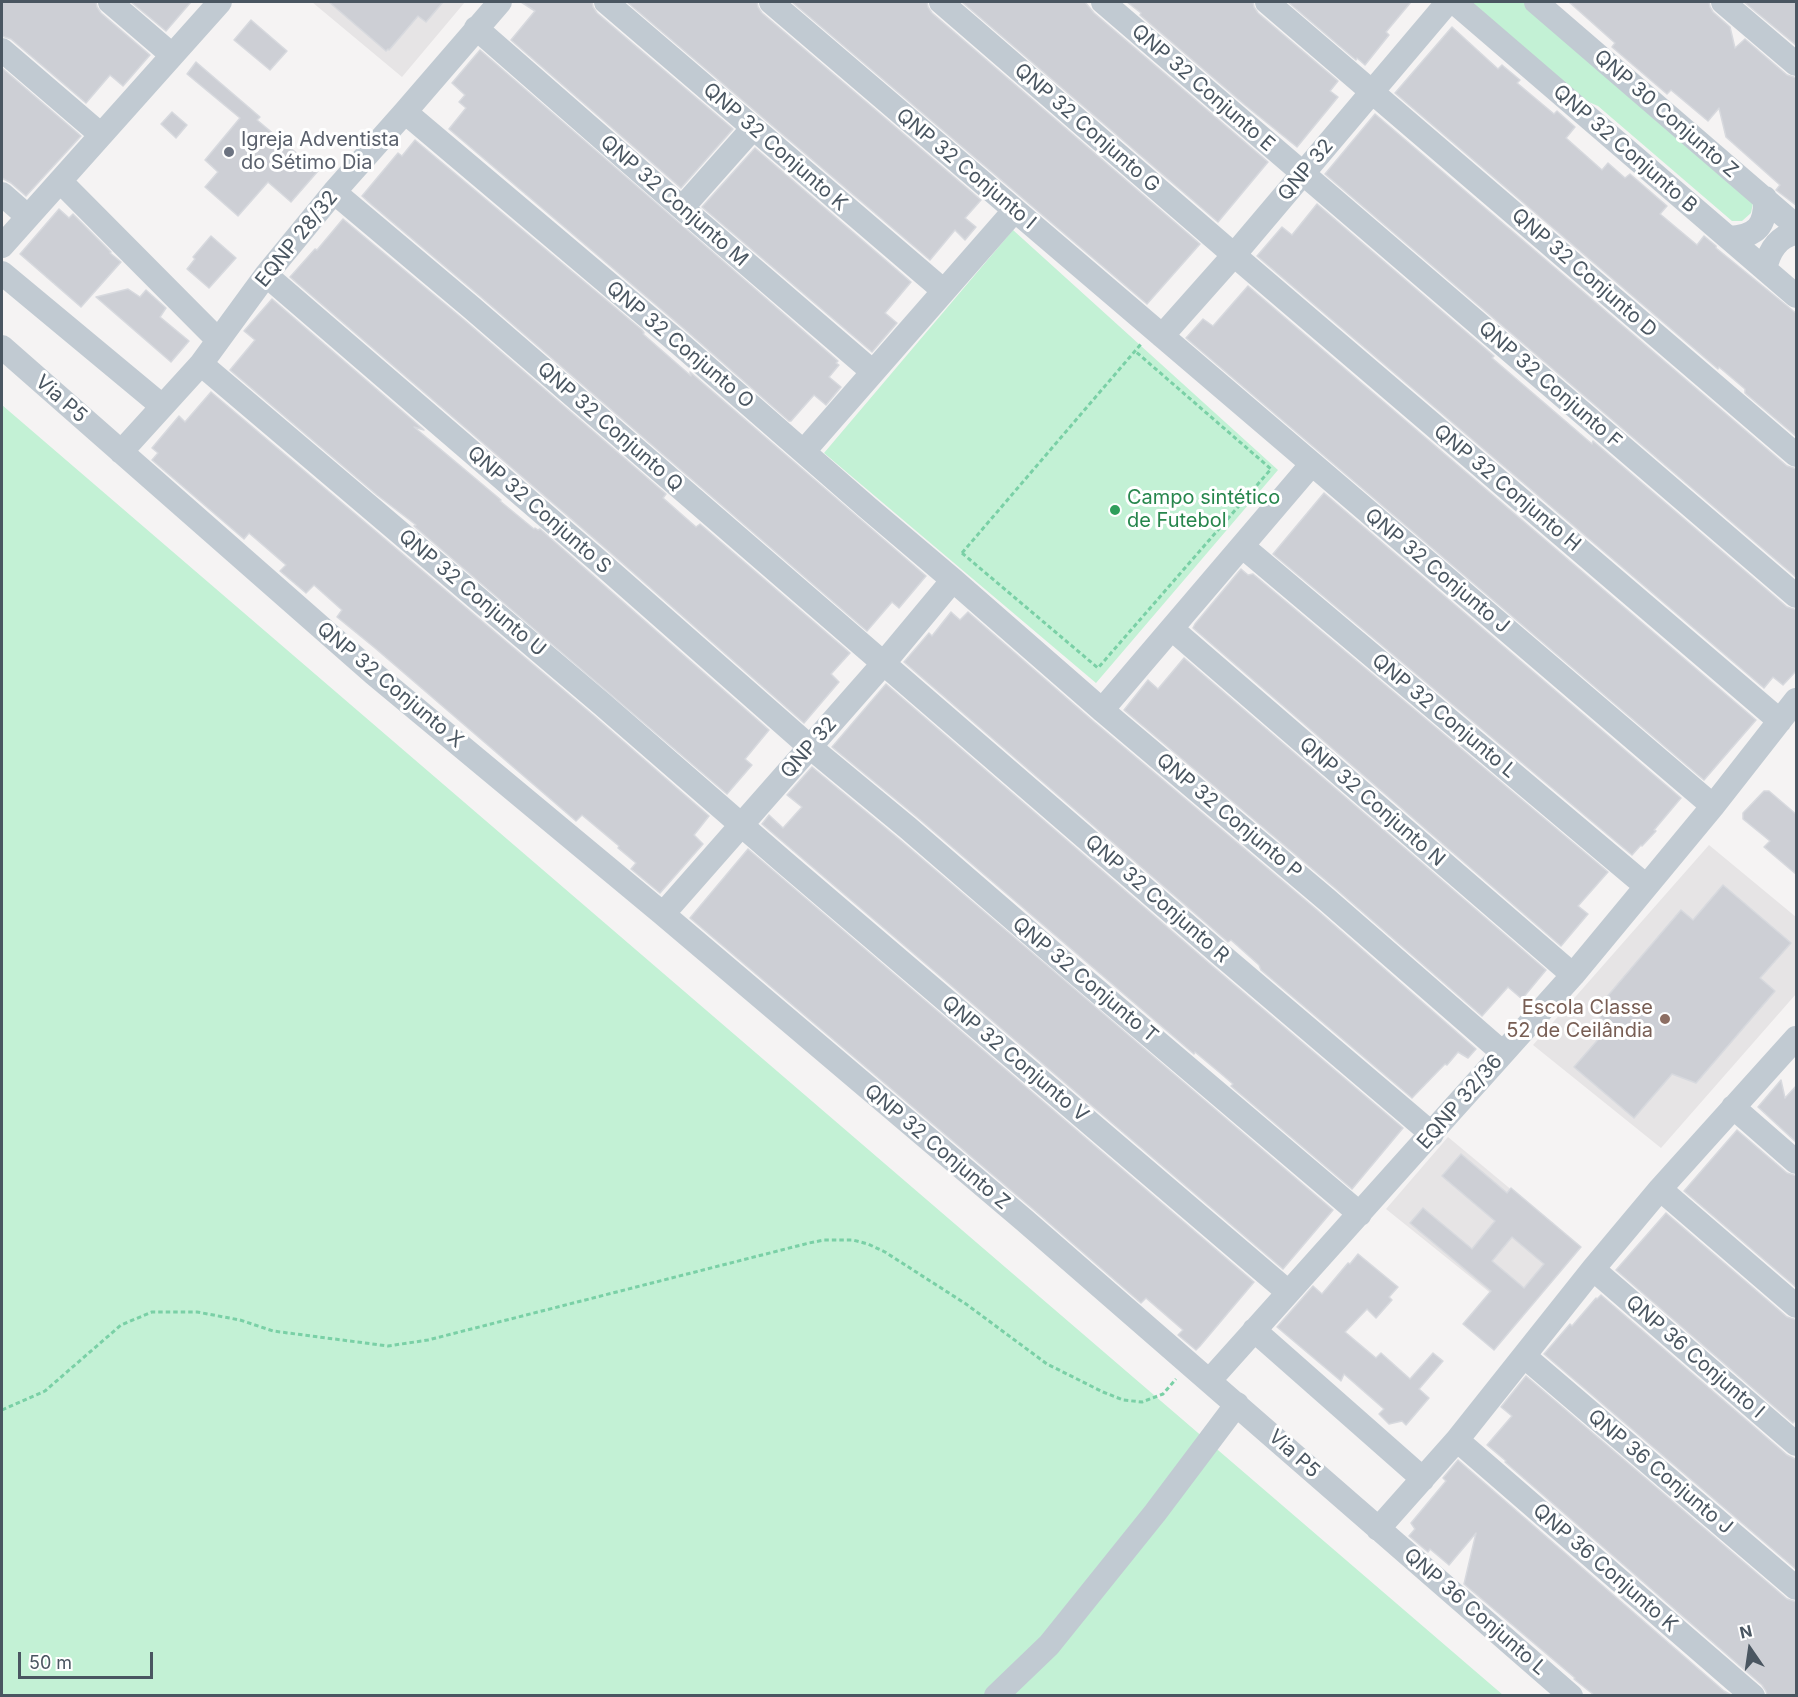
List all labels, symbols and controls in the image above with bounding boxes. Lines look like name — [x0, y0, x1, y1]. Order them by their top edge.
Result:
street label: QNP 32 Conjunto E — [1127, 19, 1279, 157]
street label: QNP 30 Conjunto Z — [1589, 45, 1743, 183]
street label: QNP 32 Conjunto G — [1009, 58, 1165, 198]
street label: QNP 32 Conjunto K — [698, 78, 852, 216]
street label: QNP 32 Conjunto B — [1548, 80, 1702, 218]
street label: QNP 32 Conjunto I — [891, 104, 1041, 234]
place label: Igreja Adventista do Sétimo Dia — [241, 128, 399, 175]
street label: QNP 32 Conjunto M — [595, 130, 753, 272]
street label: QNP 32 — [1273, 134, 1339, 206]
marker: Igreja Adventista do Sétimo Dia — [222, 145, 236, 159]
street label: EQNP 28/32 — [251, 186, 343, 292]
street label: QNP 32 Conjunto D — [1507, 204, 1661, 342]
street label: QNP 32 Conjunto O — [601, 276, 759, 414]
street label: QNP 32 Conjunto F — [1474, 316, 1626, 454]
street label: QNP 32 Conjunto Q — [532, 357, 688, 497]
street label: Via P5 — [30, 370, 92, 428]
street label: QNP 32 Conjunto H — [1429, 419, 1585, 557]
street label: QNP 32 Conjunto S — [462, 441, 616, 579]
place label: Campo sintético de Futebol — [1127, 486, 1280, 533]
marker: Campo sintético de Futebol — [1108, 503, 1122, 517]
street label: QNP 32 Conjunto J — [1360, 504, 1514, 638]
street label: QNP 32 Conjunto U — [394, 524, 550, 662]
street label: QNP 32 Conjunto X — [312, 617, 468, 753]
street label: QNP 32 Conjunto L — [1367, 649, 1521, 783]
street label: QNP 32 — [776, 712, 842, 784]
street label: QNP 32 Conjunto N — [1294, 732, 1450, 872]
street label: QNP 32 Conjunto P — [1151, 748, 1307, 884]
street label: QNP 32 Conjunto R — [1080, 830, 1234, 968]
street label: QNP 32 Conjunto T — [1007, 912, 1163, 1048]
street label: QNP 32 Conjunto V — [937, 991, 1093, 1127]
place label: Escola Classe 52 de Ceilândia — [1506, 996, 1653, 1043]
marker: Escola Classe 52 de Ceilândia — [1658, 1012, 1672, 1026]
street label: EQNP 32/36 — [1412, 1050, 1508, 1154]
street label: QNP 32 Conjunto Z — [859, 1079, 1015, 1215]
street label: QNP 36 Conjunto I — [1621, 1290, 1769, 1424]
street label: QNP 36 Conjunto J — [1583, 1404, 1737, 1540]
street label: Via P5 — [1264, 1425, 1324, 1483]
street label: QNP 36 Conjunto K — [1528, 1499, 1682, 1637]
street label: QNP 36 Conjunto L — [1399, 1543, 1551, 1681]
north arrow — [1720, 1619, 1780, 1679]
text: N — [1738, 1620, 1754, 1643]
scale bar — [21, 1640, 156, 1678]
text: 50 m — [29, 1652, 72, 1673]

